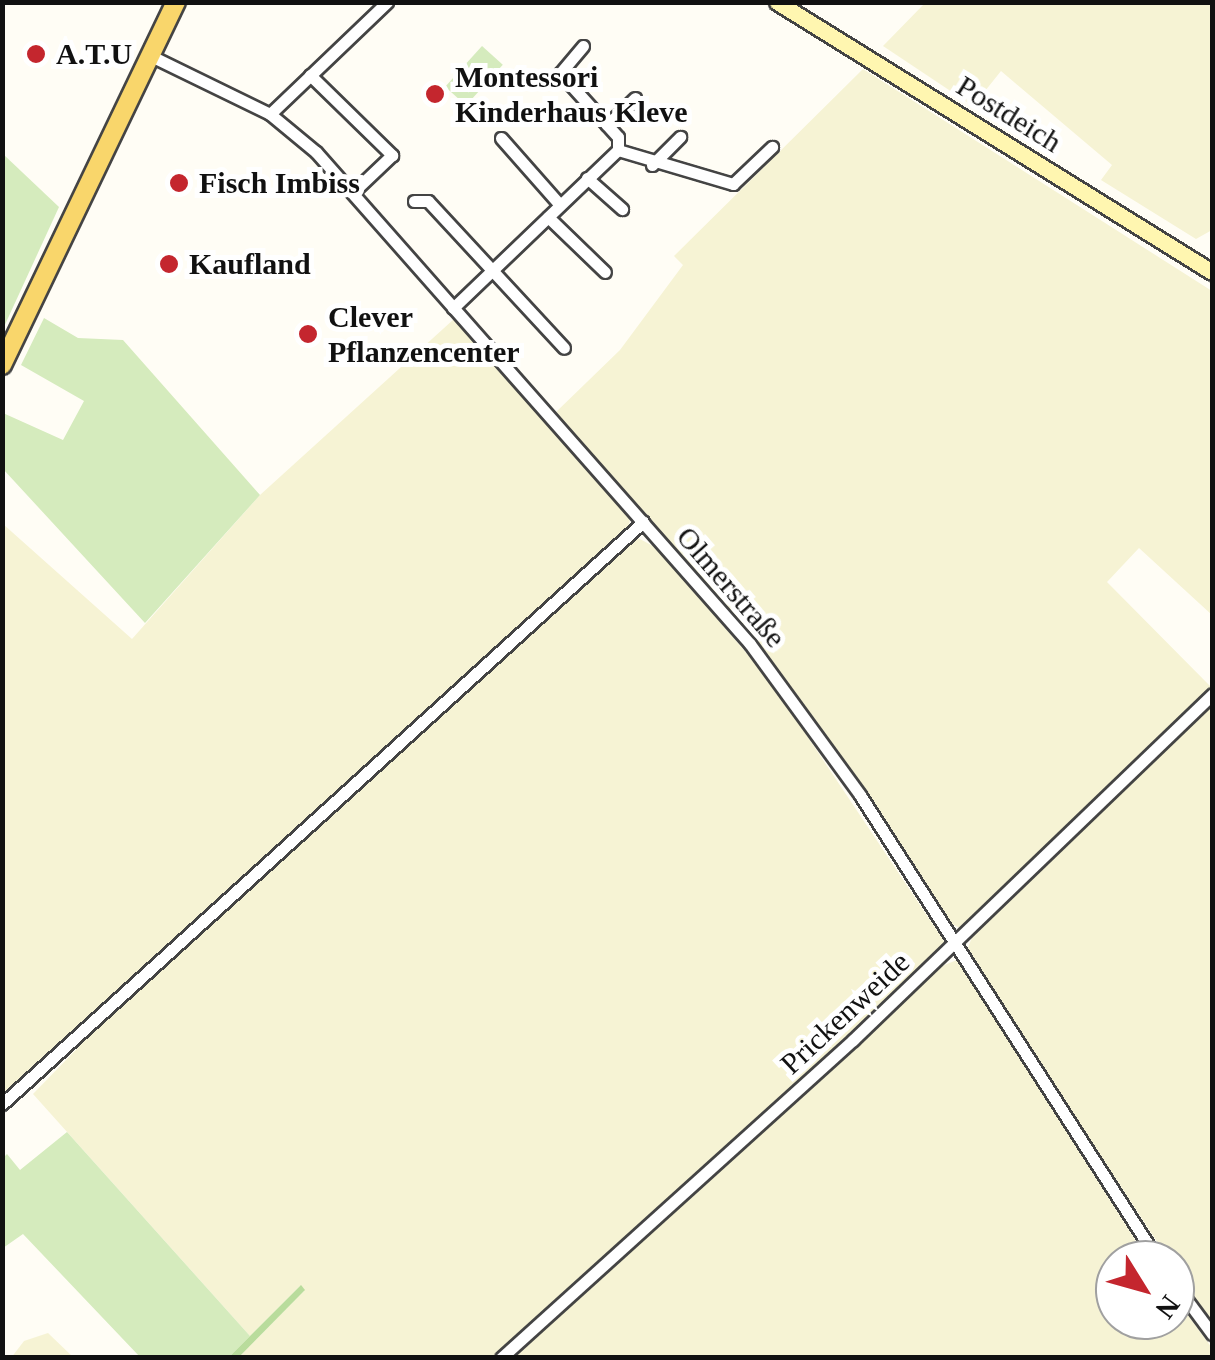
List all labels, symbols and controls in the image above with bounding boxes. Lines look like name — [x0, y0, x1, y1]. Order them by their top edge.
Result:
place label: A.T.U — [56, 36, 132, 72]
marker: A.T.U — [25, 43, 47, 65]
place label: Montessori Kinderhaus Kleve — [455, 59, 688, 130]
street label: Postdeich — [950, 68, 1068, 160]
marker: Montessori Kinderhaus Kleve — [424, 83, 446, 105]
place label: Fisch Imbiss — [199, 165, 360, 201]
marker: Fisch Imbiss — [168, 172, 190, 194]
place label: Kaufland — [189, 246, 311, 282]
marker: Kaufland — [158, 253, 180, 275]
place label: Clever Pflanzencenter — [328, 299, 520, 370]
marker: Clever Pflanzencenter — [297, 323, 319, 345]
street label: Olmerstraße — [669, 519, 793, 655]
street label: Prickenweide — [773, 944, 917, 1082]
north arrow — [1095, 1240, 1195, 1340]
text: N — [1149, 1290, 1186, 1325]

